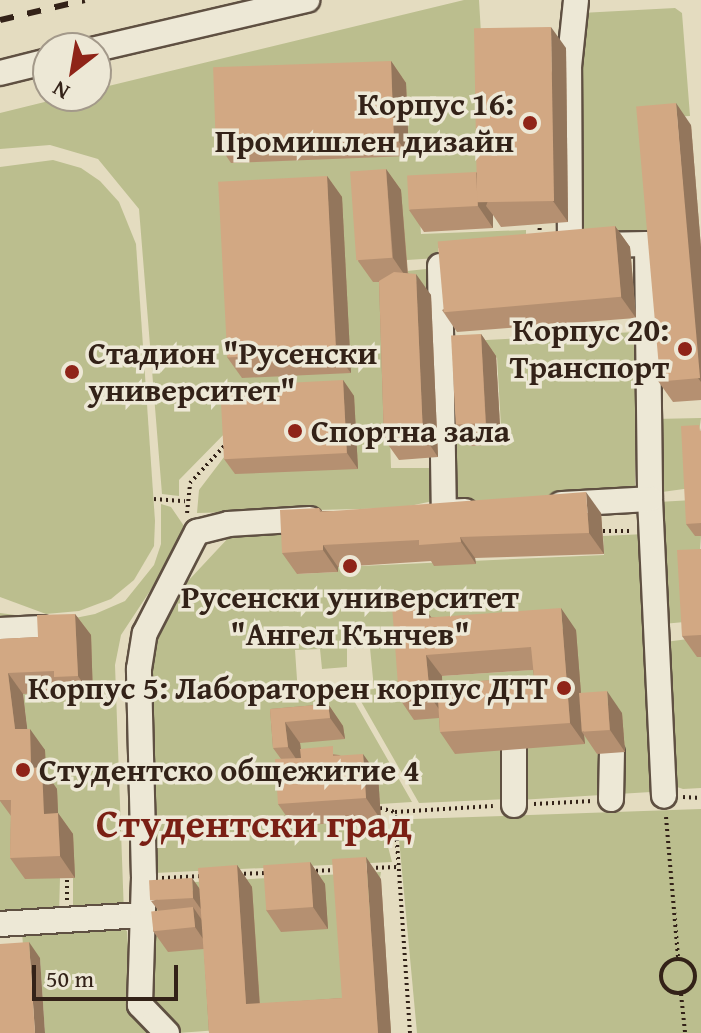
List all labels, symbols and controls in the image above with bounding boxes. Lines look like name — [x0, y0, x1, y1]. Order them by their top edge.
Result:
north arrow — [32, 32, 112, 112]
text: N — [46, 73, 75, 108]
place label: Корпус 16: Промишлен дизайн — [215, 86, 514, 161]
marker: Корпус 16: Промишлен дизайн — [521, 114, 539, 132]
place label: Корпус 20: Транспорт — [510, 312, 669, 387]
place label: Стадион "Русенски университет" — [88, 335, 377, 410]
marker: Корпус 20: Транспорт — [676, 340, 694, 358]
marker: Стадион "Русенски университет" — [63, 363, 81, 381]
place label: Спортна зала — [311, 412, 510, 450]
marker: Спортна зала — [286, 422, 304, 440]
marker: Русенски университет "Ангел Кънчев" — [341, 557, 359, 575]
place label: Русенски университет "Ангел Кънчев" — [181, 579, 519, 654]
place label: Корпус 5: Лабораторен корпус ДТТ — [28, 669, 548, 707]
marker: Корпус 5: Лабораторен корпус ДТТ — [555, 679, 573, 697]
place label: Студентско общежитие 4 — [39, 751, 420, 789]
marker: Студентско общежитие 4 — [14, 761, 32, 779]
district label: Студентски град — [96, 799, 412, 847]
scale bar — [36, 949, 182, 999]
text: 50 m — [46, 961, 94, 996]

